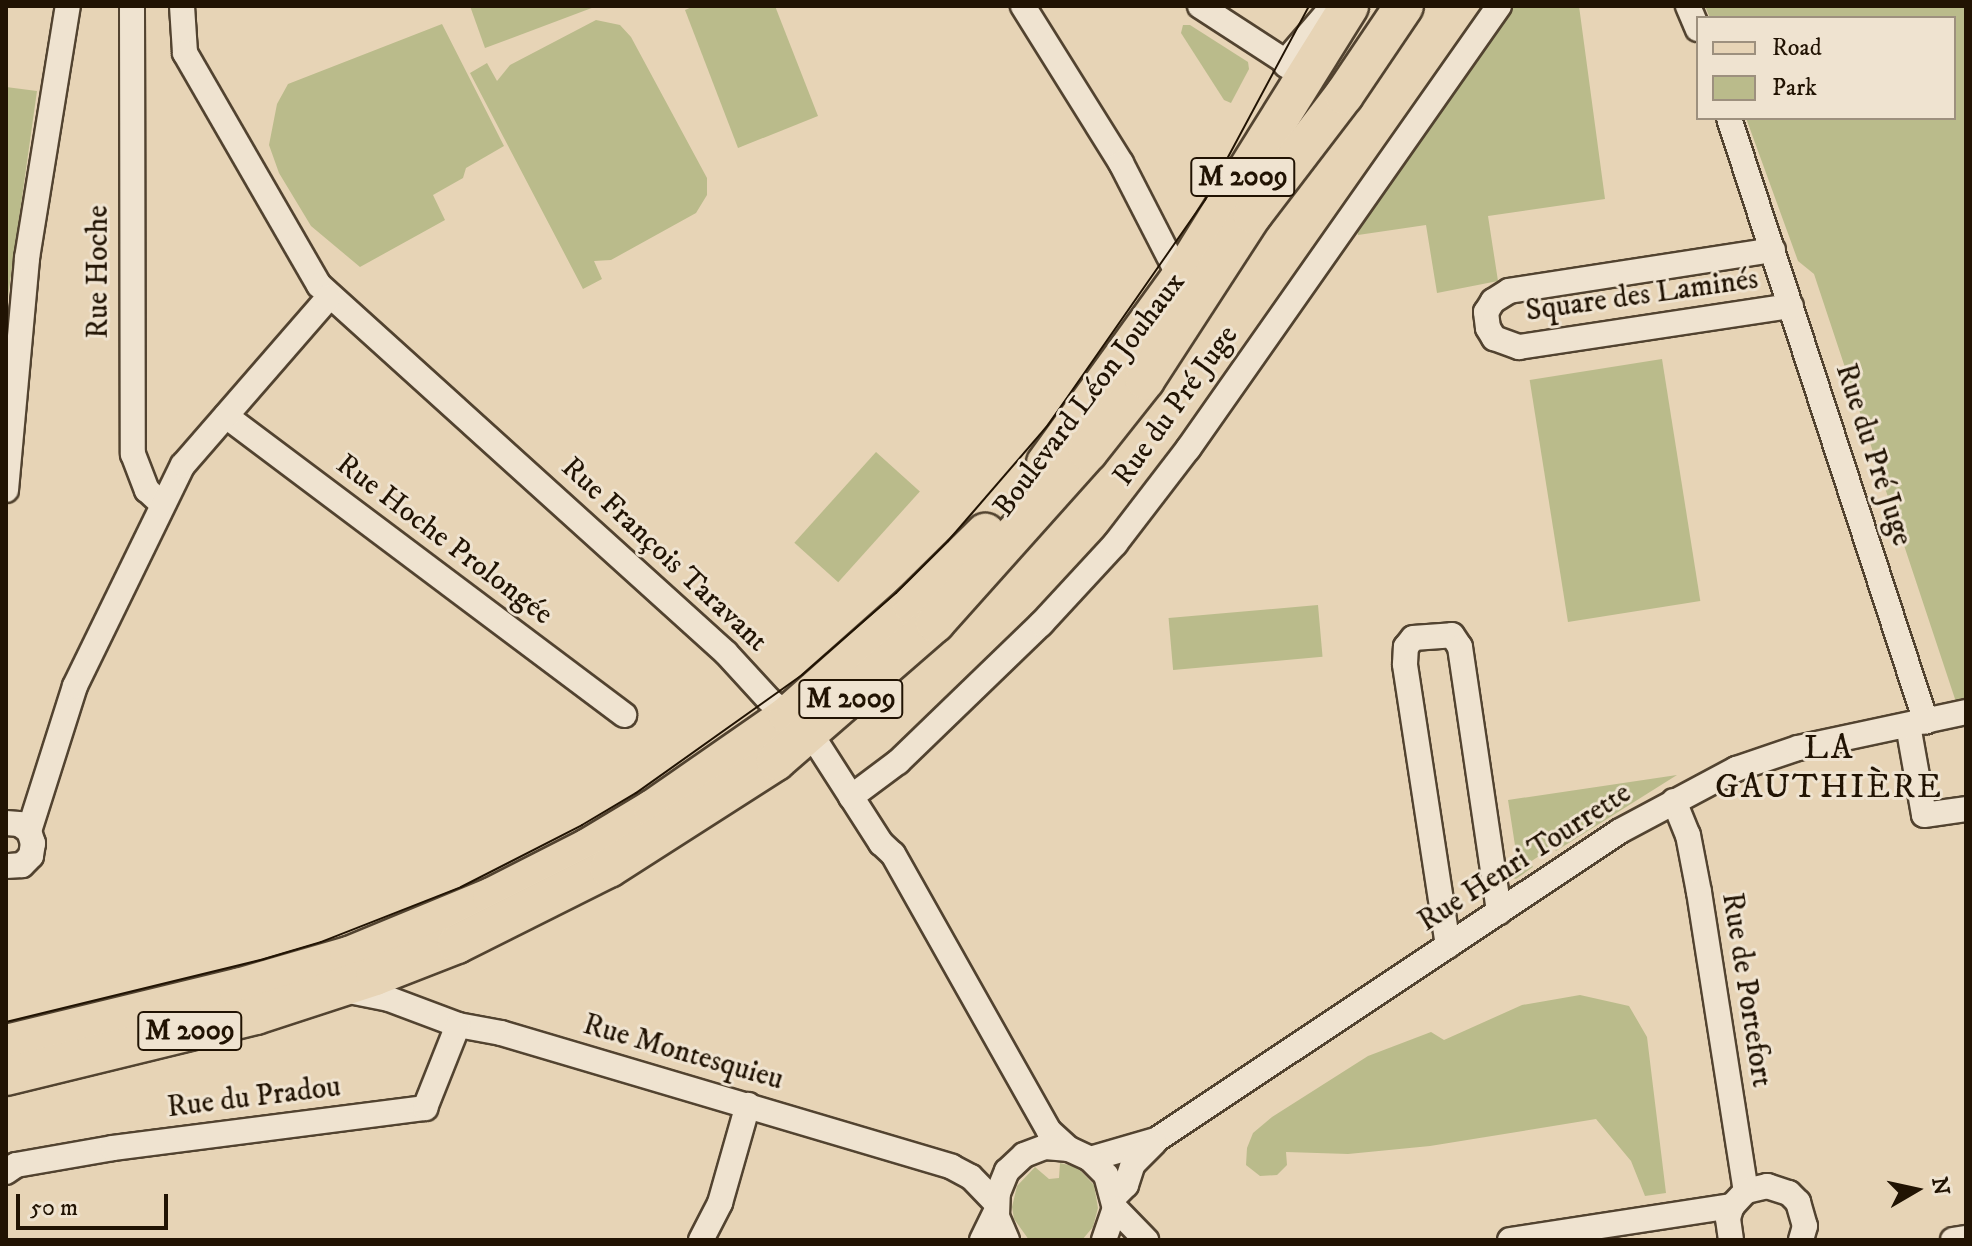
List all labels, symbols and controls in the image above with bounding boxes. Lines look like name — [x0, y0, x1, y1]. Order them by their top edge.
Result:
legend — [1696, 16, 1956, 120]
text: Road — [1772, 33, 1822, 63]
text: Park — [1772, 73, 1817, 103]
road number: M 2009 — [1189, 153, 1297, 201]
street label: Rue Hoche — [81, 205, 117, 339]
street label: Square des Laminés — [1523, 262, 1761, 330]
street label: Boulevard Léon Jouhaux — [986, 266, 1194, 524]
street label: Rue du Pré Juge — [1106, 319, 1246, 493]
street label: Rue du Pré Juge — [1827, 359, 1919, 551]
street label: Rue Hoche Prolongée — [329, 447, 559, 633]
street label: Rue François Taravant — [553, 450, 775, 660]
road number: M 2009 — [797, 675, 905, 723]
district label: LA GAUTHIÈRE — [1715, 728, 1943, 808]
street label: Rue Henri Tourrette — [1412, 776, 1638, 940]
street label: Rue de Portefort — [1713, 890, 1779, 1090]
road number: M 2009 — [136, 1007, 244, 1055]
street label: Rue Montesquieu — [579, 1007, 787, 1099]
street label: Rue du Pradou — [165, 1069, 343, 1127]
north arrow — [1876, 1150, 1956, 1230]
text: N — [1925, 1175, 1955, 1197]
scale bar — [20, 1178, 172, 1228]
text: 50 m — [30, 1193, 78, 1223]

